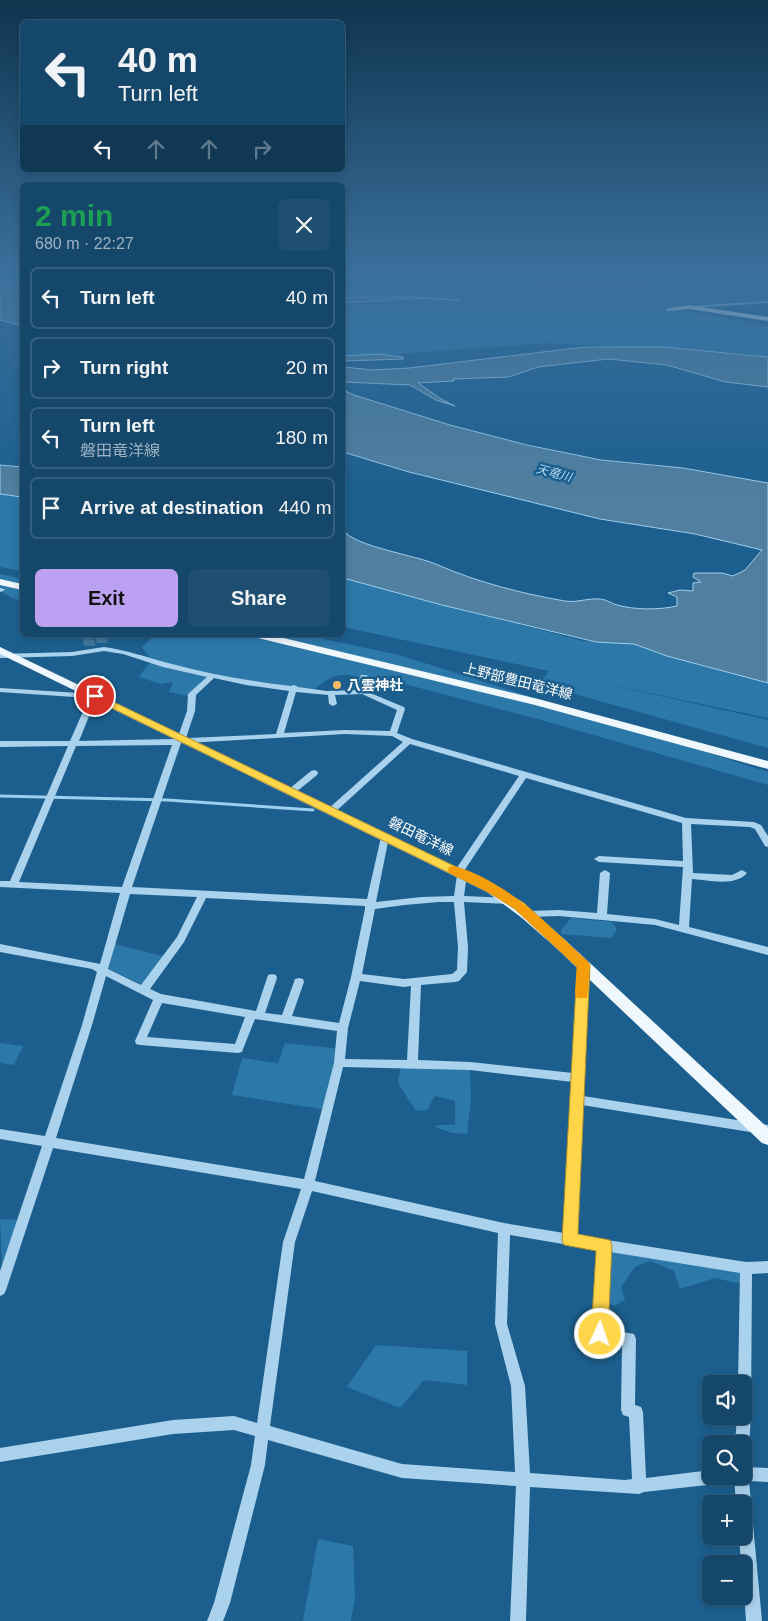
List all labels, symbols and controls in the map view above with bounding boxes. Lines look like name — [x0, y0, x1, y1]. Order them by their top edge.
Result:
icon: left — [35, 40, 100, 105]
text: 40 m — [118, 40, 198, 79]
text: Turn left — [118, 81, 198, 106]
icon: left — [89, 135, 117, 163]
icon: ahead — [142, 135, 170, 163]
icon: ahead — [195, 135, 223, 163]
icon: right — [248, 135, 276, 163]
text: 2 min — [35, 199, 113, 232]
button: close — [278, 199, 330, 251]
text: 680 m · 22:27 — [35, 235, 134, 252]
icon: left — [37, 284, 65, 312]
text: Turn left — [80, 287, 155, 308]
text: 40 m — [286, 287, 328, 308]
icon: right — [37, 354, 65, 382]
text: Turn right — [80, 357, 168, 378]
text: 20 m — [286, 357, 328, 378]
text: Turn left — [80, 415, 155, 436]
icon: left — [37, 424, 65, 452]
text: 180 m — [275, 427, 328, 448]
text: 磐田竜洋線 — [80, 442, 160, 459]
water label: 天竜川 — [535, 462, 575, 485]
icon: arrive — [37, 494, 65, 522]
text: Arrive at destination — [80, 497, 264, 518]
text: 440 m — [279, 497, 332, 518]
button: Exit — [35, 569, 178, 627]
button: Share — [188, 569, 330, 627]
street label: 上野部豊田竜洋線 — [462, 660, 574, 702]
pin — [74, 675, 116, 717]
place label: 八雲神社 — [347, 677, 403, 693]
marker: 八雲神社 — [331, 679, 343, 691]
icon: arrive — [81, 682, 109, 710]
street label: 磐田竜洋線 — [386, 813, 456, 859]
position arrow — [573, 1307, 625, 1359]
map controls — [702, 1375, 752, 1605]
button: sound — [702, 1375, 752, 1425]
button: search — [702, 1435, 752, 1485]
button: + — [702, 1495, 752, 1545]
button: − — [702, 1555, 752, 1605]

